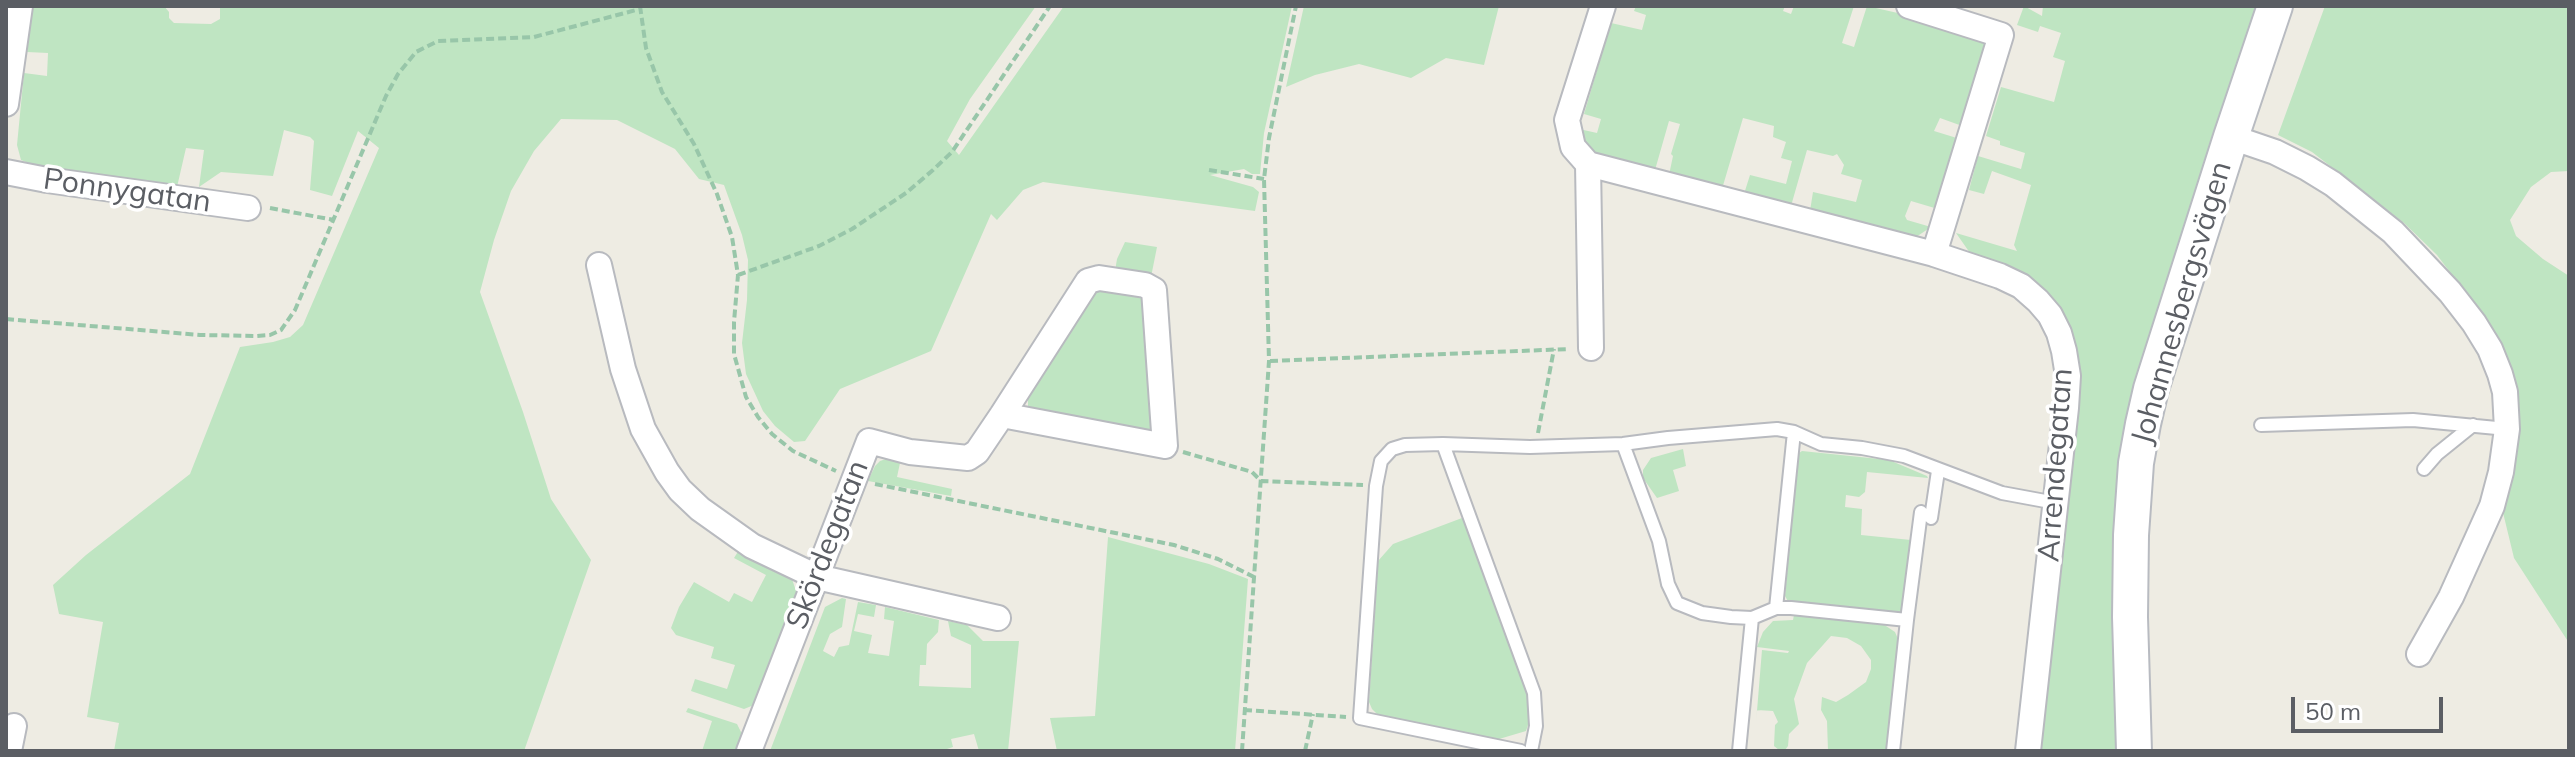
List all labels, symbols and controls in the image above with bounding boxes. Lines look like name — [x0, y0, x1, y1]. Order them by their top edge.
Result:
street label: Johannesbergsvägen — [2124, 157, 2240, 449]
street label: Ponnygatan — [41, 161, 213, 221]
street label: Arrendegatan — [2031, 367, 2081, 563]
street label: Skördegatan — [779, 455, 877, 635]
scale bar — [2295, 681, 2447, 731]
text: 50 m — [2305, 696, 2361, 726]

